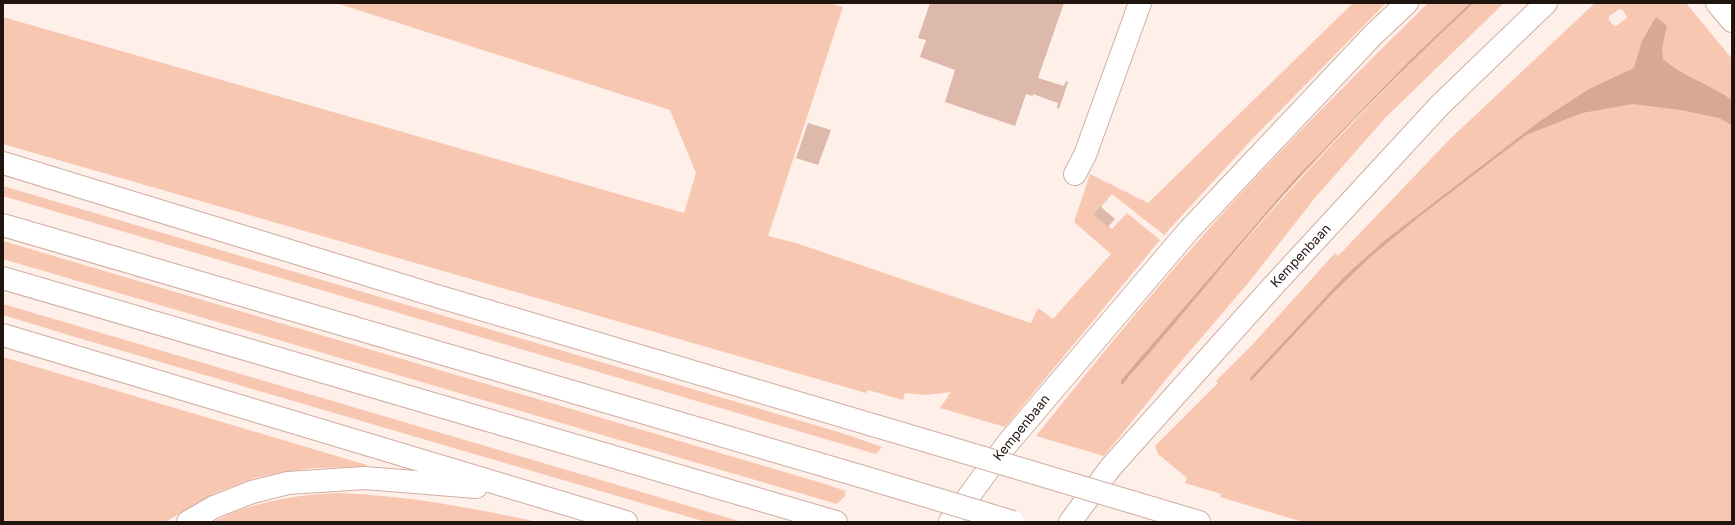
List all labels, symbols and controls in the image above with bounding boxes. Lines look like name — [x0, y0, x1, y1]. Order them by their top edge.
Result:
street label: Kempenbaan — [1268, 221, 1334, 291]
street label: Kempenbaan — [991, 392, 1053, 464]

